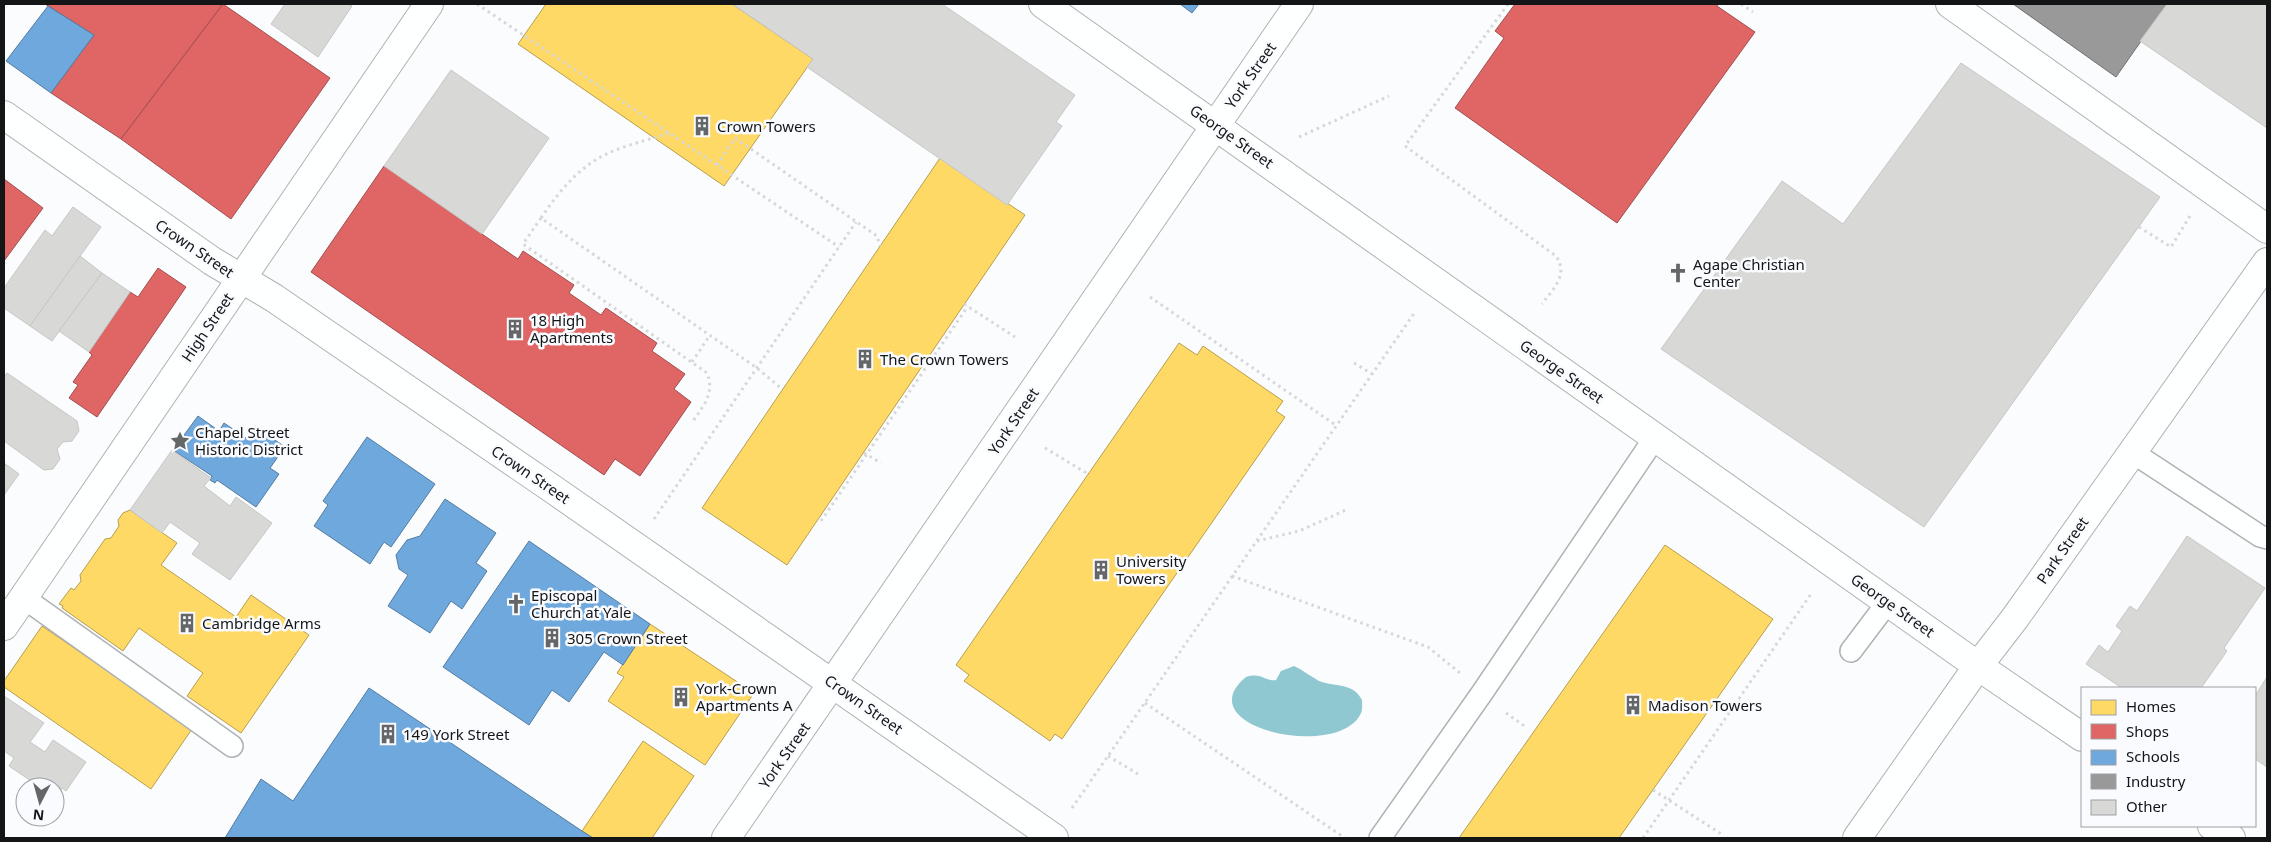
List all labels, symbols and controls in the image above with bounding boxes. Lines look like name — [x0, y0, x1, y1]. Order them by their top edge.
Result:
street label: York Street — [1220, 37, 1281, 112]
street label: George Street — [1186, 100, 1278, 173]
building icon: Crown Towers — [691, 115, 713, 137]
place label: Crown Towers — [717, 116, 816, 136]
street label: Crown Street — [152, 214, 239, 282]
place label: Agape Christian Center — [1693, 254, 1805, 291]
church icon: Agape Christian Center — [1667, 262, 1689, 284]
street label: High Street — [177, 288, 238, 365]
place label: 18 High Apartments — [530, 310, 613, 347]
building icon: 18 High Apartments — [504, 318, 526, 340]
street label: George Street — [1516, 335, 1608, 408]
building icon: The Crown Towers — [854, 348, 876, 370]
place label: The Crown Towers — [880, 349, 1009, 369]
street label: York Street — [983, 383, 1043, 458]
place label: Chapel Street Historic District — [195, 422, 304, 459]
place icon: Chapel Street Historic District — [169, 430, 191, 452]
street label: Crown Street — [488, 440, 575, 508]
street label: Park Street — [2032, 512, 2093, 587]
place label: University Towers — [1116, 551, 1187, 588]
building icon: University Towers — [1090, 559, 1112, 581]
street label: George Street — [1847, 569, 1939, 642]
place label: Episcopal Church at Yale — [531, 585, 632, 622]
church icon: Episcopal Church at Yale — [505, 593, 527, 615]
building icon: Cambridge Arms — [176, 612, 198, 634]
place label: Cambridge Arms — [202, 613, 321, 633]
building icon: 305 Crown Street — [541, 627, 563, 649]
place label: 305 Crown Street — [567, 628, 688, 648]
street label: Crown Street — [821, 670, 907, 739]
place label: York-Crown Apartments A — [696, 678, 793, 715]
building icon: York-Crown Apartments A — [670, 686, 692, 708]
legend — [2081, 687, 2256, 827]
building icon: Madison Towers — [1622, 694, 1644, 716]
place label: Madison Towers — [1648, 695, 1762, 715]
text: Homes — [2126, 696, 2176, 716]
street label: York Street — [754, 717, 815, 792]
text: Shops — [2126, 721, 2169, 741]
building icon: 149 York Street — [377, 723, 399, 745]
place label: 149 York Street — [403, 724, 510, 744]
text: Schools — [2126, 746, 2180, 766]
text: Industry — [2126, 771, 2186, 791]
north arrow — [15, 777, 65, 827]
text: Other — [2126, 796, 2167, 816]
text: N — [32, 805, 45, 825]

